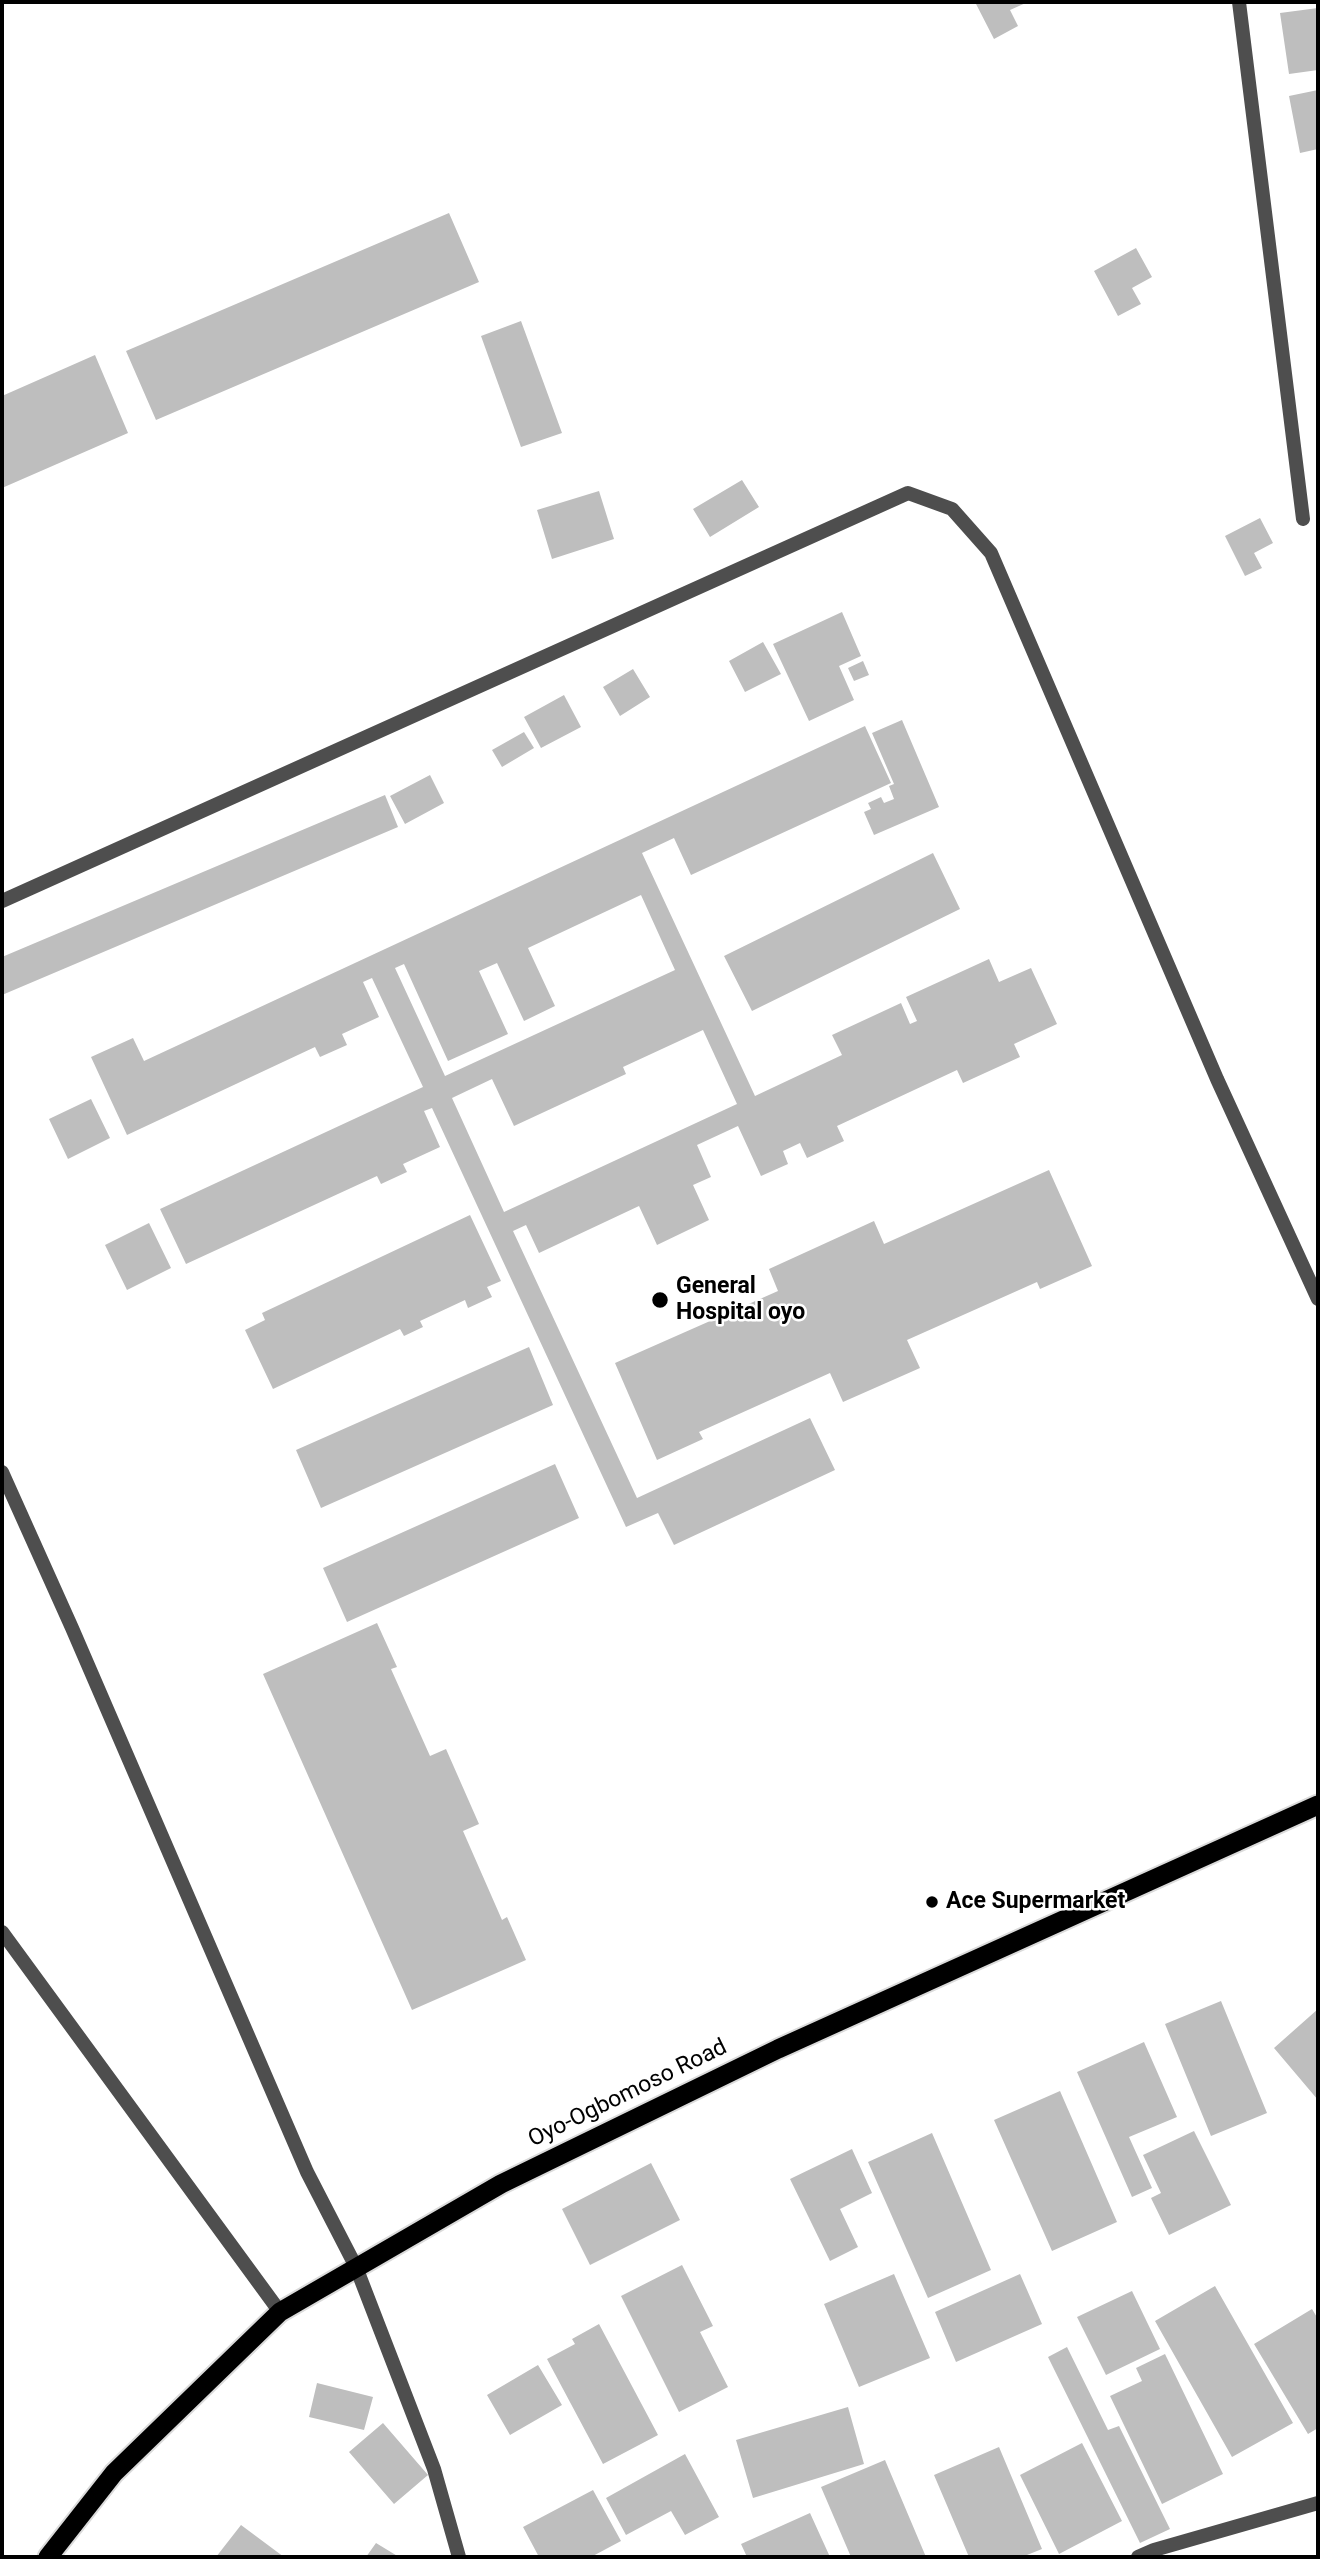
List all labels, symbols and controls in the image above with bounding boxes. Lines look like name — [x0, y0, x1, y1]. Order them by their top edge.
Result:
place label: General Hospital oyo — [676, 1273, 805, 1327]
marker: General Hospital oyo — [650, 1290, 670, 1310]
place label: Ace Supermarket — [946, 1888, 1125, 1916]
marker: Ace Supermarket — [924, 1894, 940, 1910]
street label: Oyo-Ogbomoso Road — [524, 2034, 732, 2154]

